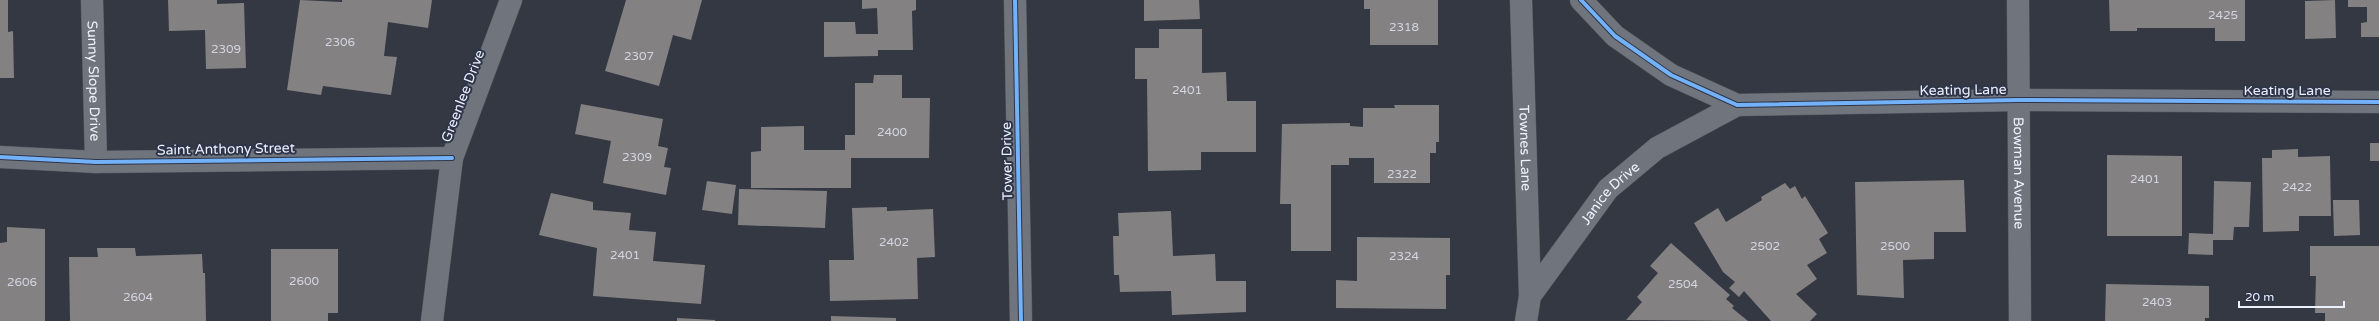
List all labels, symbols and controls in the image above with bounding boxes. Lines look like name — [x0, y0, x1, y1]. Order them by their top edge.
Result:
house number: 2425 — [2208, 8, 2238, 22]
street label: Sunny Slope Drive — [84, 20, 104, 142]
house number: 2318 — [1389, 20, 1419, 34]
house number: 2306 — [325, 35, 355, 49]
house number: 2309 — [211, 42, 241, 56]
street label: Greenlee Drive — [438, 47, 488, 145]
house number: 2307 — [624, 49, 654, 63]
street label: Keating Lane — [1919, 81, 2007, 99]
street label: Keating Lane — [2243, 82, 2331, 99]
house number: 2401 — [1172, 83, 1202, 97]
street label: Townes Lane — [1516, 104, 1535, 191]
street label: Bowman Avenue — [2010, 117, 2028, 229]
street label: Tower Drive — [998, 122, 1016, 200]
house number: 2400 — [877, 125, 908, 139]
street label: Saint Anthony Street — [157, 139, 296, 159]
house number: 2309 — [622, 150, 652, 164]
street label: Janice Drive — [1577, 158, 1643, 228]
house number: 2322 — [1387, 167, 1417, 181]
house number: 2401 — [2130, 172, 2160, 186]
house number: 2422 — [2282, 180, 2312, 194]
house number: 2402 — [879, 235, 909, 249]
house number: 2502 — [1750, 239, 1780, 253]
house number: 2500 — [1880, 239, 1911, 253]
house number: 2401 — [610, 248, 640, 262]
house number: 2324 — [1389, 249, 1420, 263]
house number: 2600 — [289, 274, 320, 288]
house number: 2606 — [7, 275, 37, 289]
house number: 2504 — [1668, 277, 1699, 291]
scale bar — [2239, 283, 2344, 309]
house number: 2604 — [123, 290, 154, 304]
text: 20 m — [2245, 290, 2274, 304]
house number: 2403 — [2142, 295, 2172, 309]

